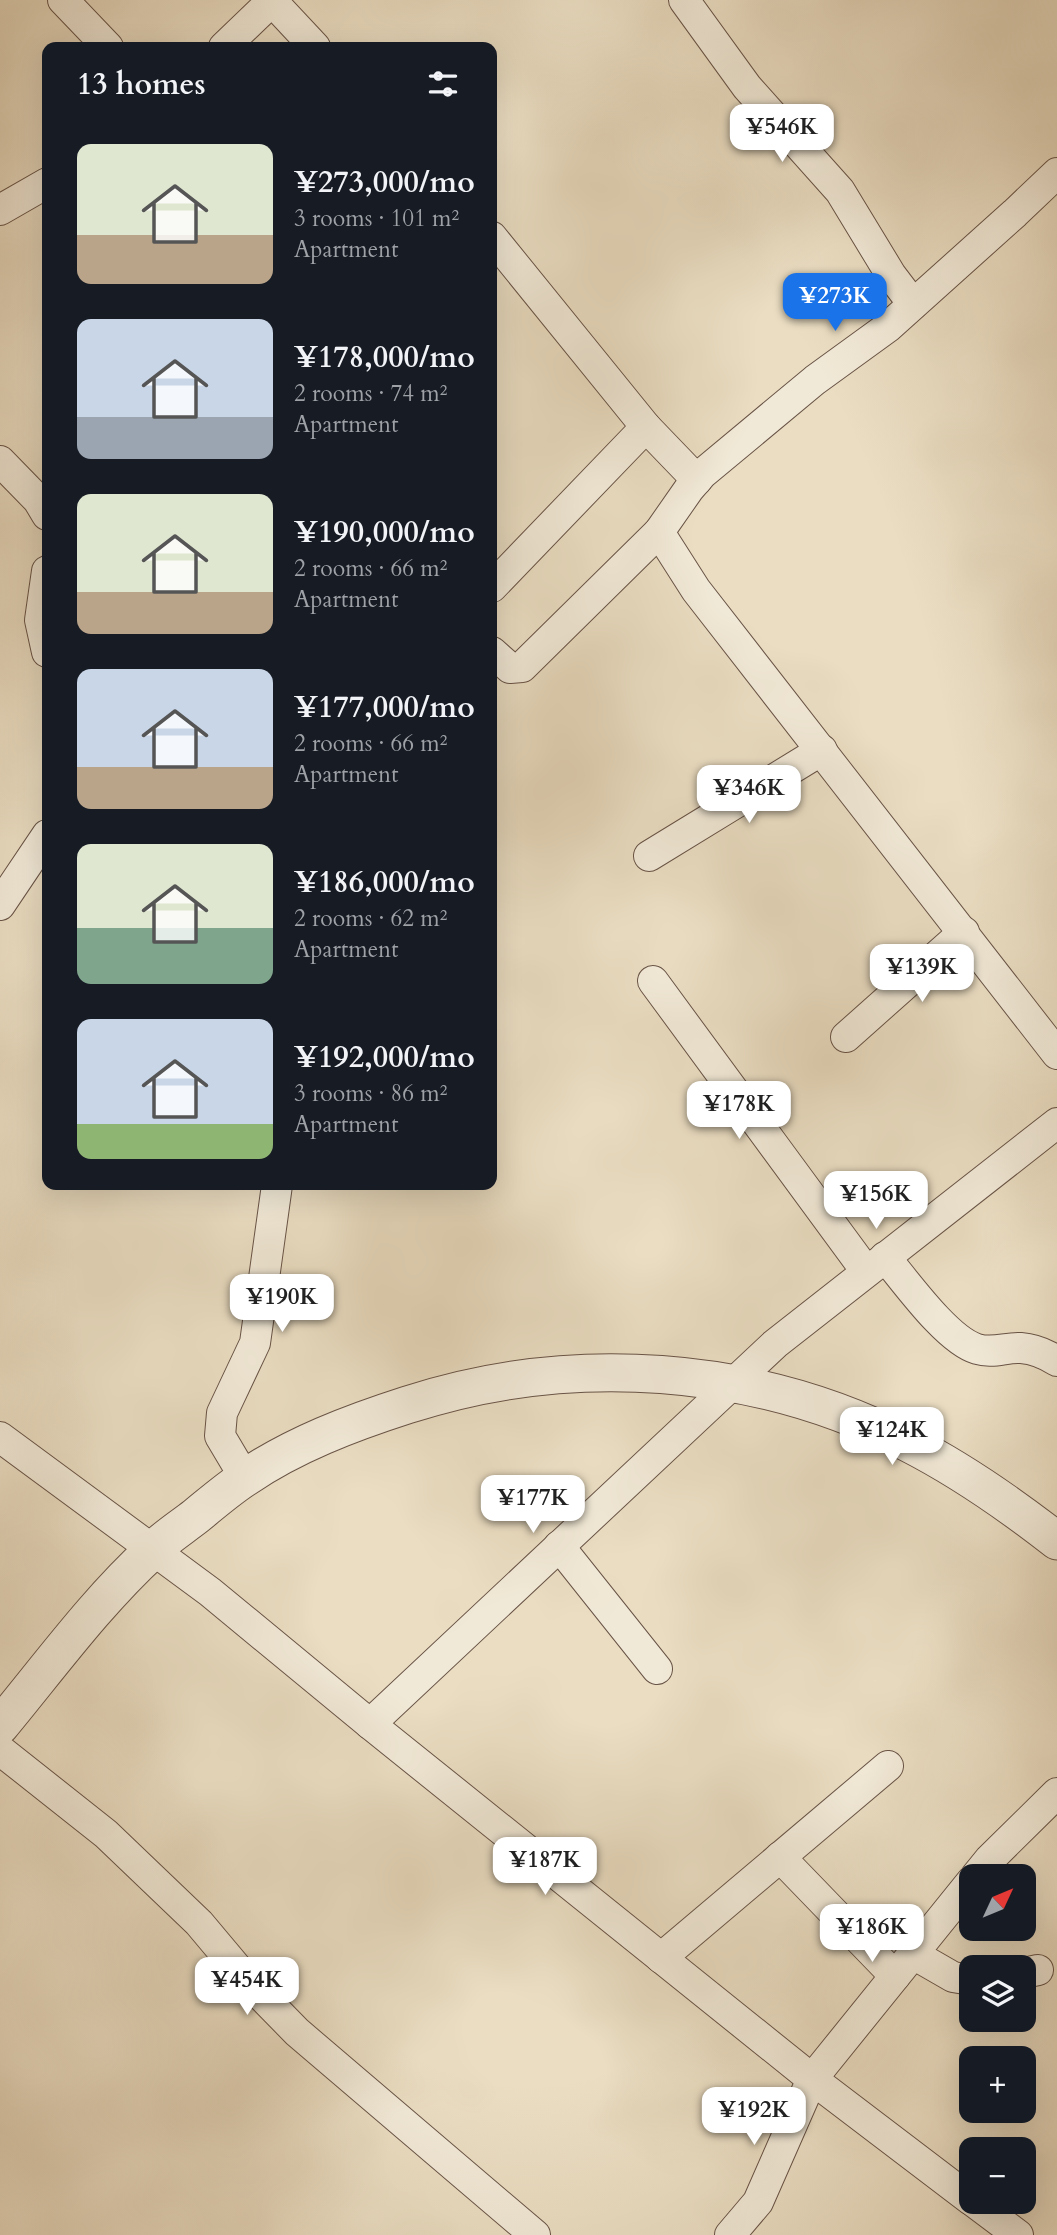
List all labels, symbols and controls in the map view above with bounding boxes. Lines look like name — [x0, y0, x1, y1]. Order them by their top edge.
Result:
text: 13 homes — [77, 64, 206, 105]
icon: filters — [424, 65, 462, 103]
pin: ¥546K — [733, 104, 831, 164]
text: ¥546K — [746, 111, 818, 142]
text: ¥273,000/mo — [294, 162, 475, 203]
icon: home — [133, 172, 217, 256]
text: 3 rooms · 101 m² — [294, 203, 459, 234]
text: Apartment — [294, 234, 398, 265]
pin: ¥273K — [786, 274, 884, 333]
text: ¥273K — [799, 280, 871, 311]
text: ¥178,000/mo — [294, 337, 475, 378]
icon: home — [133, 347, 217, 431]
text: 2 rooms · 74 m² — [294, 378, 447, 409]
text: Apartment — [294, 409, 398, 440]
text: ¥190,000/mo — [294, 512, 475, 553]
icon: home — [133, 522, 217, 606]
text: 2 rooms · 66 m² — [294, 553, 447, 584]
text: Apartment — [294, 584, 398, 615]
text: ¥177,000/mo — [294, 687, 475, 728]
icon: home — [133, 697, 217, 781]
text: 2 rooms · 66 m² — [294, 728, 447, 759]
text: Apartment — [294, 759, 398, 790]
pin: ¥346K — [700, 766, 798, 825]
text: ¥346K — [713, 772, 785, 803]
text: ¥186,000/mo — [294, 862, 475, 903]
icon: home — [133, 872, 217, 956]
text: 2 rooms · 62 m² — [294, 903, 447, 934]
text: Apartment — [294, 934, 398, 965]
pin: ¥139K — [873, 944, 971, 1004]
text: ¥139K — [886, 951, 958, 982]
text: ¥192,000/mo — [294, 1037, 475, 1078]
icon: home — [133, 1047, 217, 1131]
text: 3 rooms · 86 m² — [294, 1078, 447, 1109]
pin: ¥178K — [690, 1082, 788, 1141]
text: ¥178K — [703, 1088, 775, 1119]
text: Apartment — [294, 1109, 398, 1140]
pin: ¥156K — [827, 1172, 925, 1231]
text: ¥156K — [840, 1178, 912, 1209]
pin: ¥190K — [233, 1274, 331, 1334]
text: ¥190K — [246, 1281, 318, 1312]
pin: ¥124K — [843, 1408, 941, 1467]
text: ¥124K — [856, 1414, 928, 1445]
pin: ¥177K — [484, 1476, 582, 1535]
text: ¥177K — [497, 1482, 569, 1513]
pin: ¥187K — [496, 1838, 594, 1897]
text: ¥187K — [509, 1844, 581, 1875]
north arrow — [959, 1864, 1036, 1941]
map controls — [959, 1864, 1036, 2214]
pin: ¥186K — [823, 1904, 921, 1964]
text: ¥186K — [836, 1911, 908, 1942]
button: layers — [959, 1955, 1036, 2032]
pin: ¥454K — [198, 1958, 296, 2017]
text: ¥454K — [211, 1964, 283, 1995]
button: + — [959, 2046, 1036, 2123]
pin: ¥192K — [705, 2088, 803, 2147]
text: ¥192K — [718, 2094, 790, 2125]
button: − — [959, 2137, 1036, 2214]

